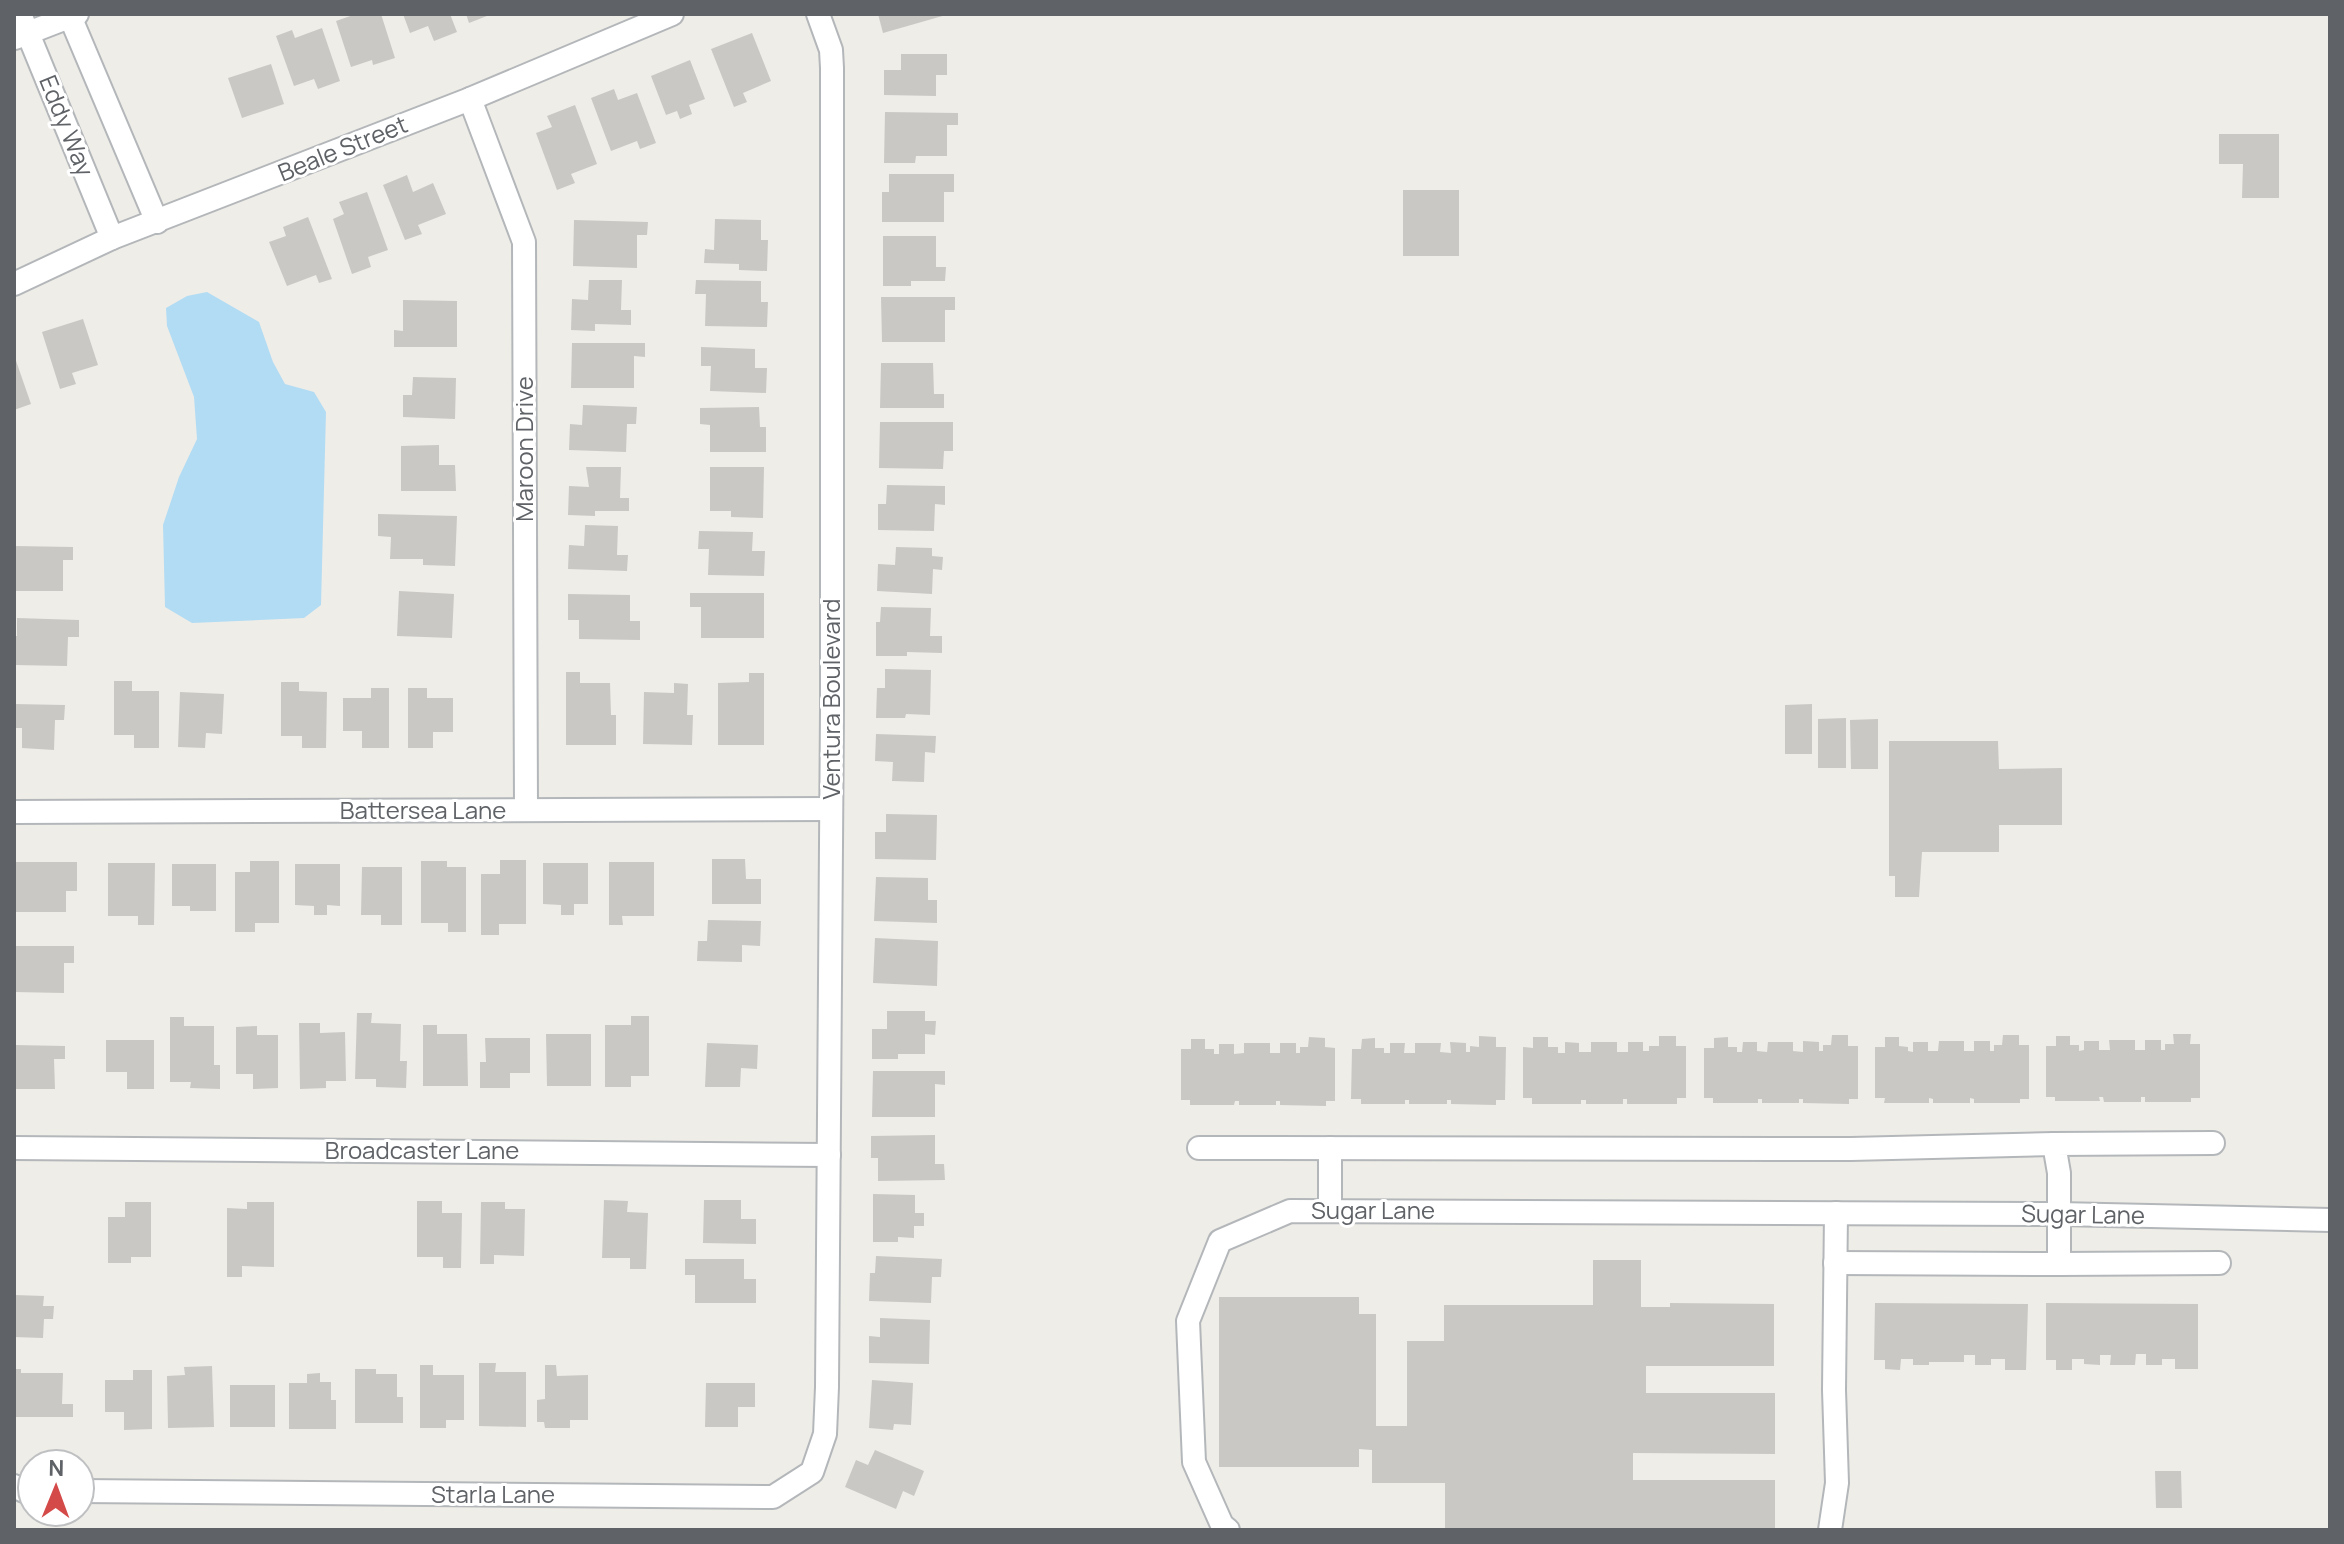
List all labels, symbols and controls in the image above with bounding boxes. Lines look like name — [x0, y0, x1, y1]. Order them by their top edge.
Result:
street label: Eddy Way — [32, 70, 103, 181]
street label: Beale Street — [273, 107, 412, 189]
street label: Maroon Drive — [507, 376, 540, 522]
street label: Ventura Boulevard — [814, 599, 847, 799]
street label: Battersea Lane — [340, 793, 506, 826]
street label: Broadcaster Lane — [325, 1133, 519, 1166]
street label: Sugar Lane — [1311, 1193, 1435, 1226]
street label: Sugar Lane — [2021, 1196, 2145, 1231]
north arrow — [16, 1448, 96, 1528]
text: N — [48, 1453, 65, 1483]
street label: Starla Lane — [431, 1477, 555, 1510]

